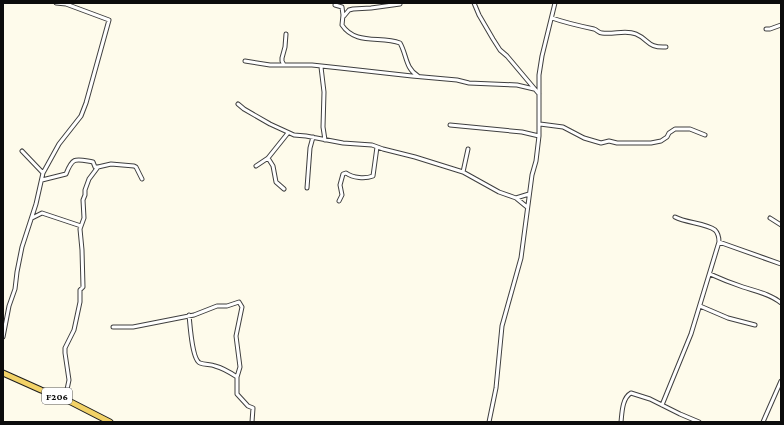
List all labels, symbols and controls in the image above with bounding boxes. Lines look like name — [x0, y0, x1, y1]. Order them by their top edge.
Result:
road number: F206 — [42, 388, 72, 404]

